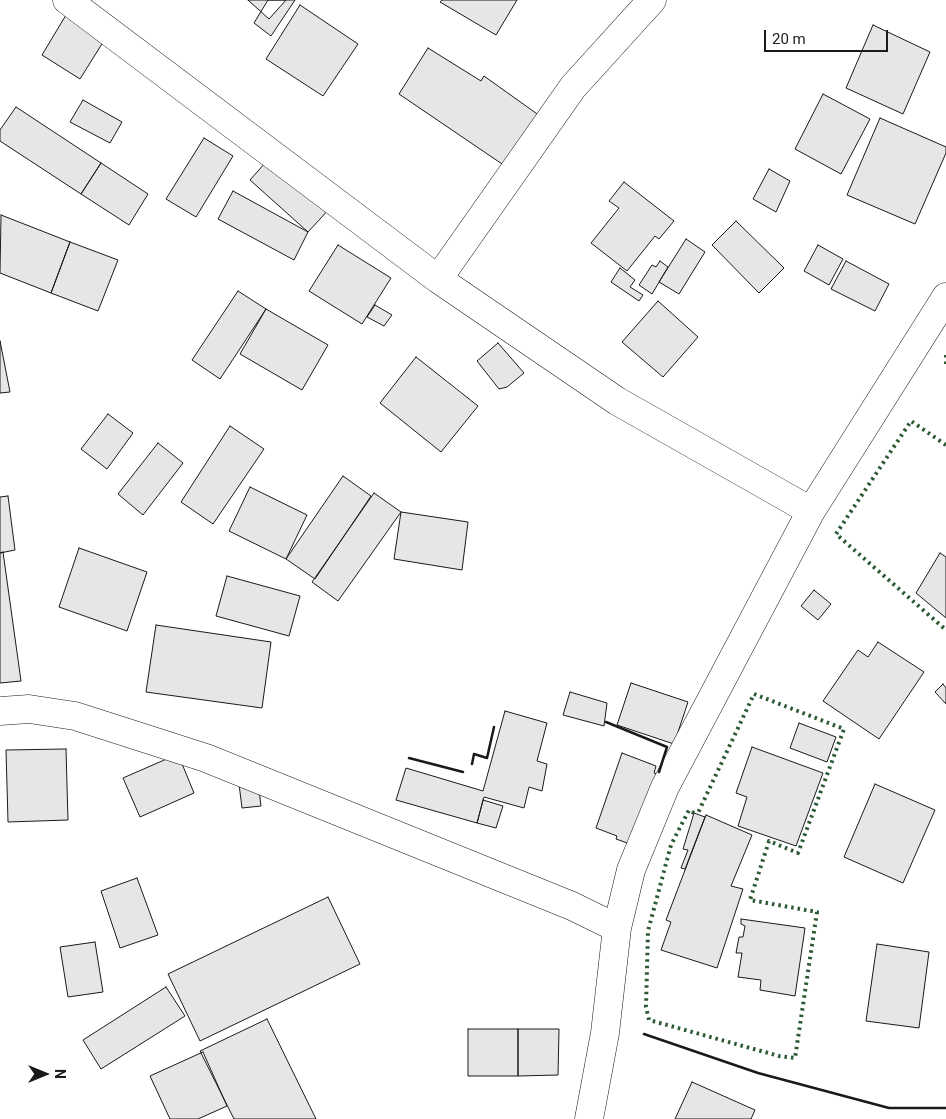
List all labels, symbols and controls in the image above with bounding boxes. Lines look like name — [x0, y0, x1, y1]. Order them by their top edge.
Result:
scale bar — [766, 20, 890, 52]
text: 20 m — [772, 30, 806, 48]
north arrow — [20, 1049, 70, 1099]
text: N — [52, 1069, 68, 1079]

